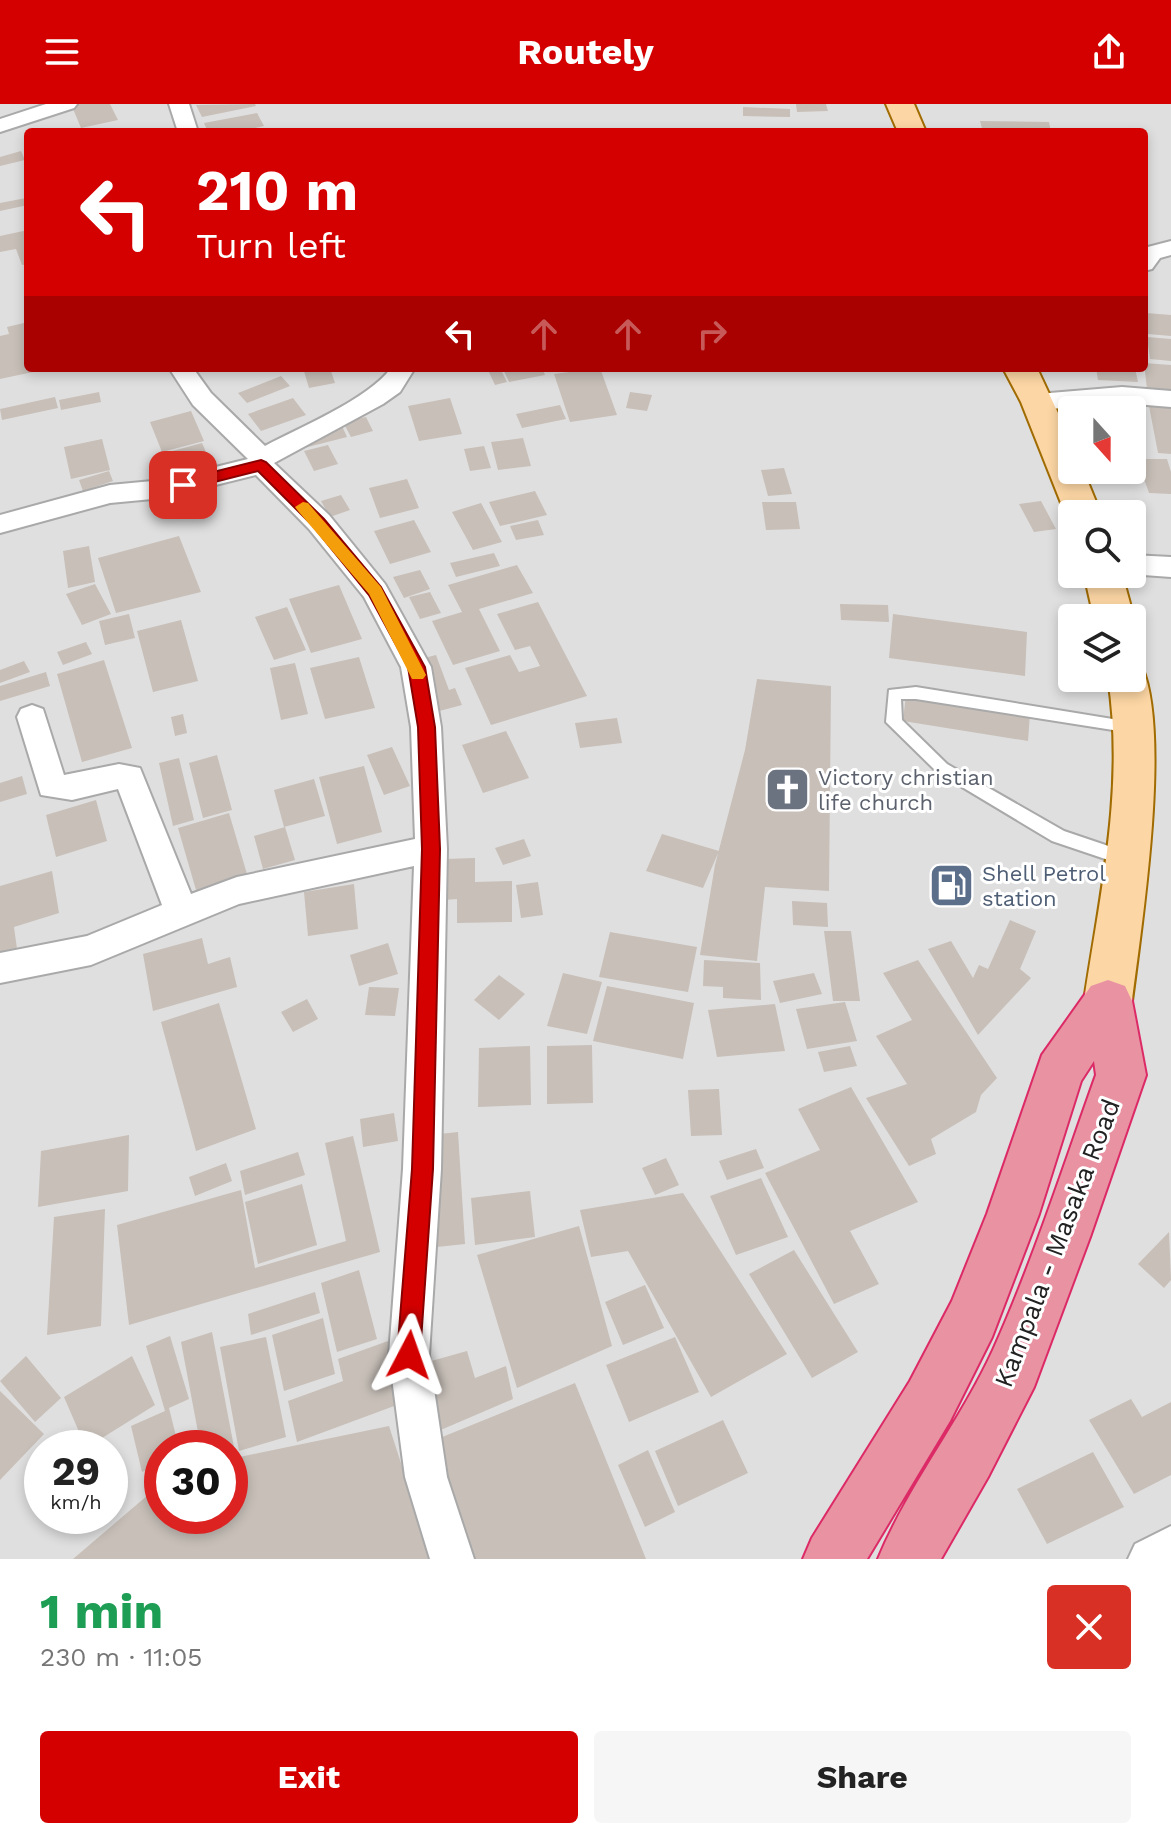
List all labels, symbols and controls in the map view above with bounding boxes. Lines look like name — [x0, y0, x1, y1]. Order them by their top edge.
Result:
icon: menu — [40, 30, 84, 74]
icon: share — [1087, 30, 1131, 74]
text: Routely — [517, 31, 654, 73]
text: 210 m — [196, 158, 358, 224]
icon: left — [64, 160, 168, 264]
text: Turn left — [196, 225, 346, 267]
icon: left — [438, 312, 482, 356]
icon: ahead — [522, 312, 566, 356]
icon: ahead — [606, 312, 650, 356]
icon: right — [690, 312, 734, 356]
north arrow — [1058, 396, 1146, 484]
map controls — [1058, 396, 1146, 692]
pin — [149, 451, 217, 519]
icon: arrive — [161, 463, 205, 507]
button: search — [1058, 500, 1146, 588]
button: layers — [1058, 604, 1146, 692]
place label: Victory christian life church — [818, 765, 994, 815]
church icon: Victory christian life church — [763, 766, 811, 814]
place label: Shell Petrol station — [982, 861, 1106, 911]
fuel station icon: Shell Petrol station — [927, 862, 975, 910]
street label: Kampala - Masaka Road — [988, 1095, 1126, 1391]
position arrow — [367, 1313, 451, 1397]
speed limit sign: 30 — [144, 1430, 248, 1534]
text: 29 — [52, 1448, 100, 1495]
text: km/h — [50, 1490, 102, 1514]
text: 1 min — [40, 1583, 163, 1640]
button: close — [1047, 1585, 1131, 1669]
text: 230 m · 11:05 — [40, 1642, 203, 1672]
button: Exit — [40, 1731, 578, 1823]
button: Share — [594, 1731, 1131, 1823]

